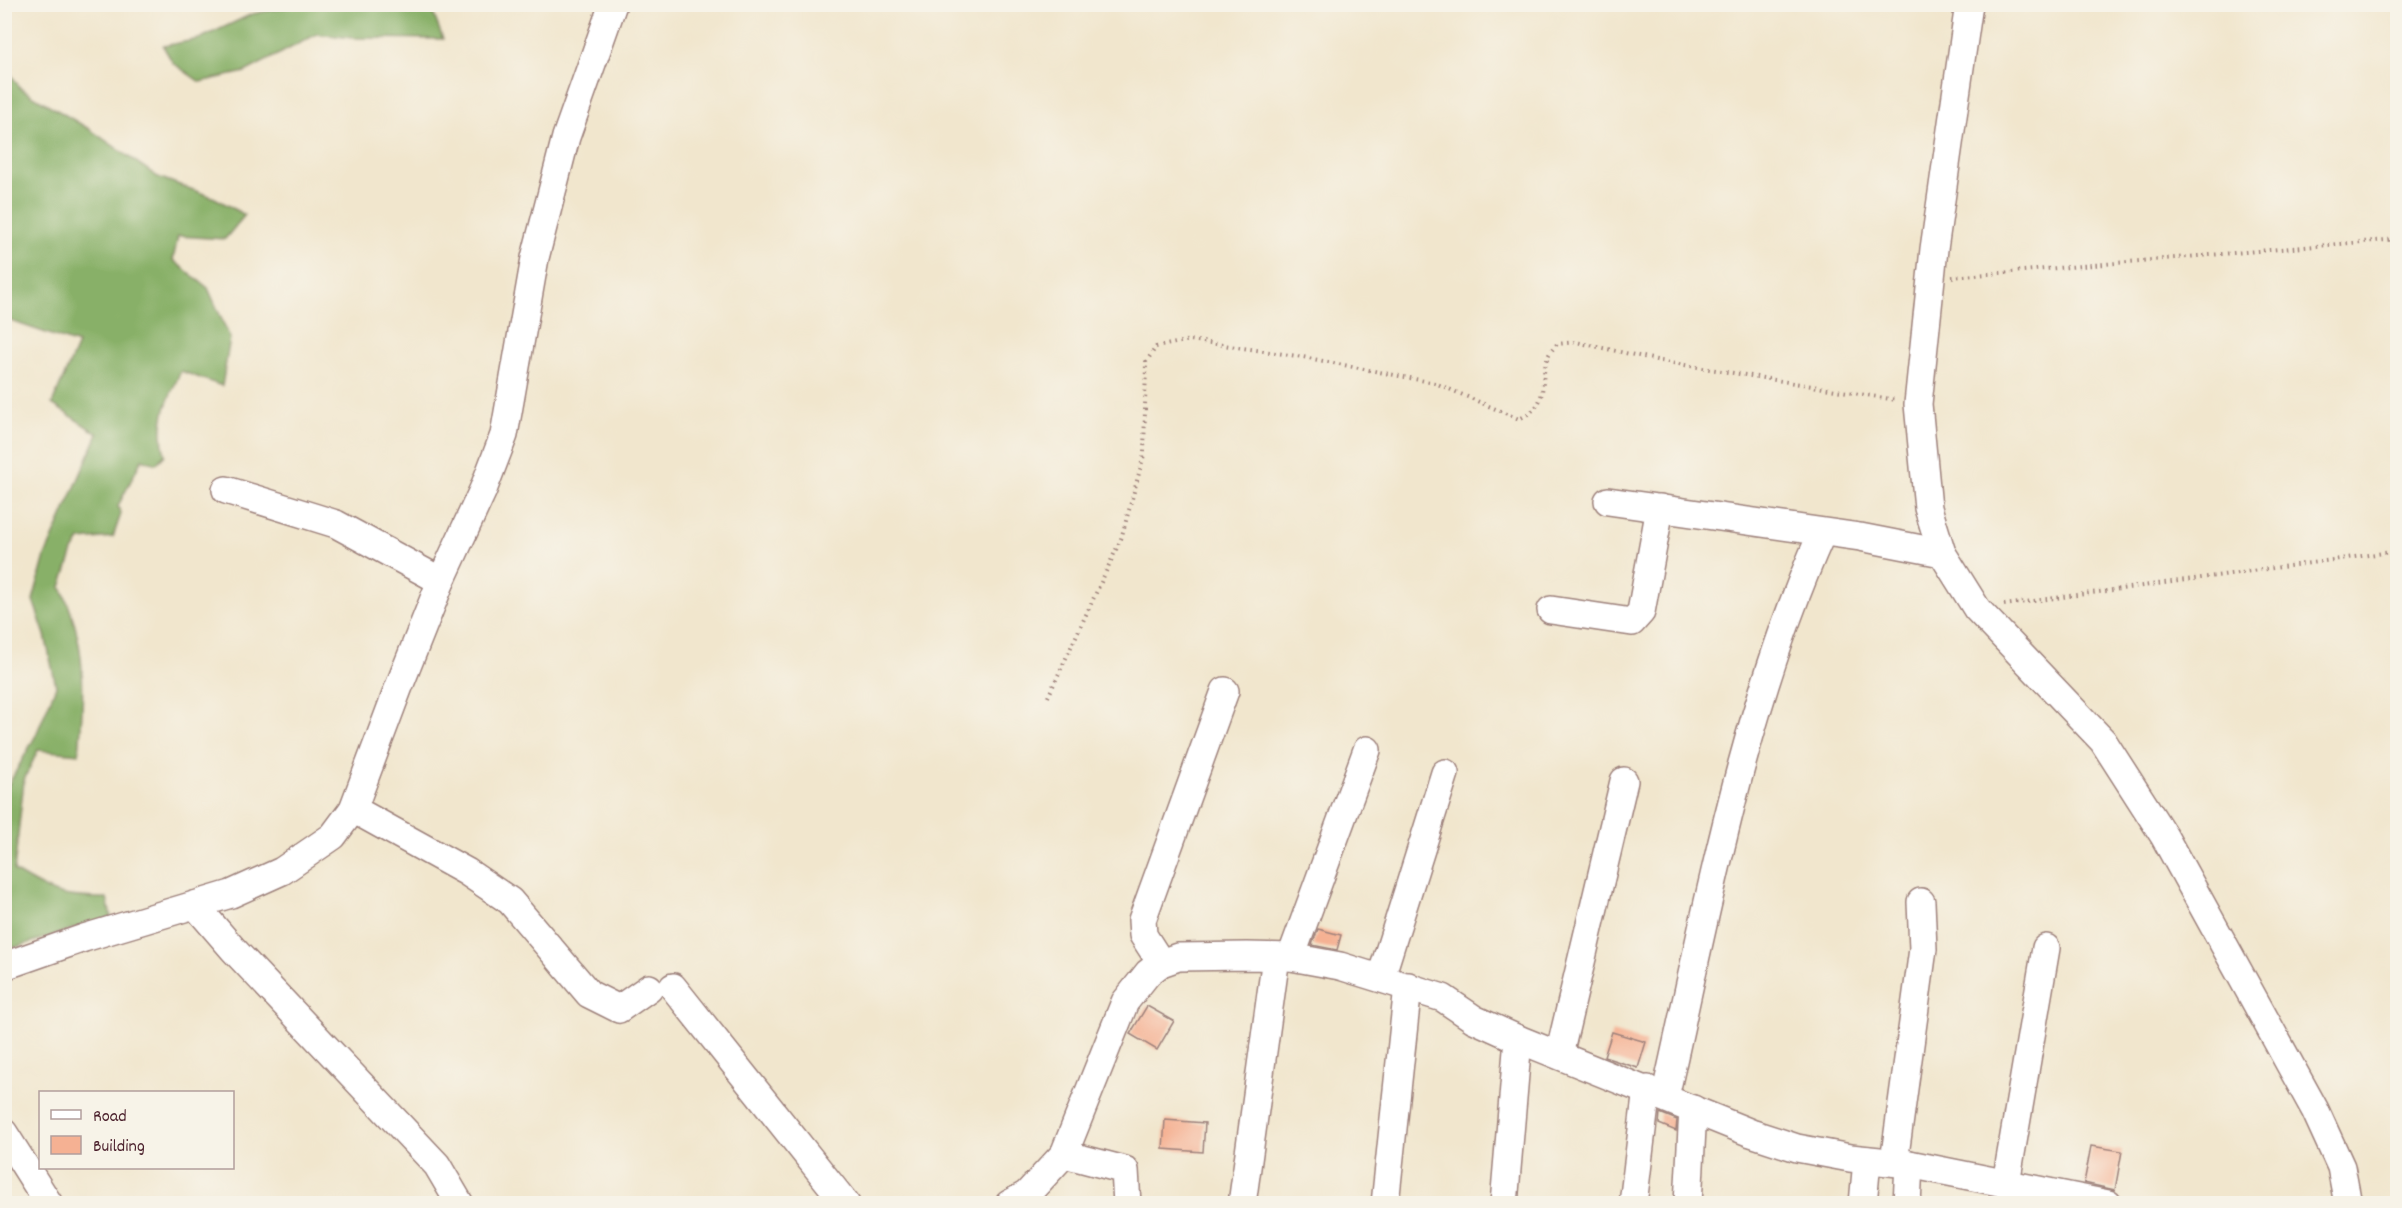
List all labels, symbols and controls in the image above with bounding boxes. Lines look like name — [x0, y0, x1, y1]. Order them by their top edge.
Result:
legend — [39, 1091, 234, 1169]
text: Road — [93, 1105, 127, 1130]
text: Building — [93, 1135, 145, 1160]

